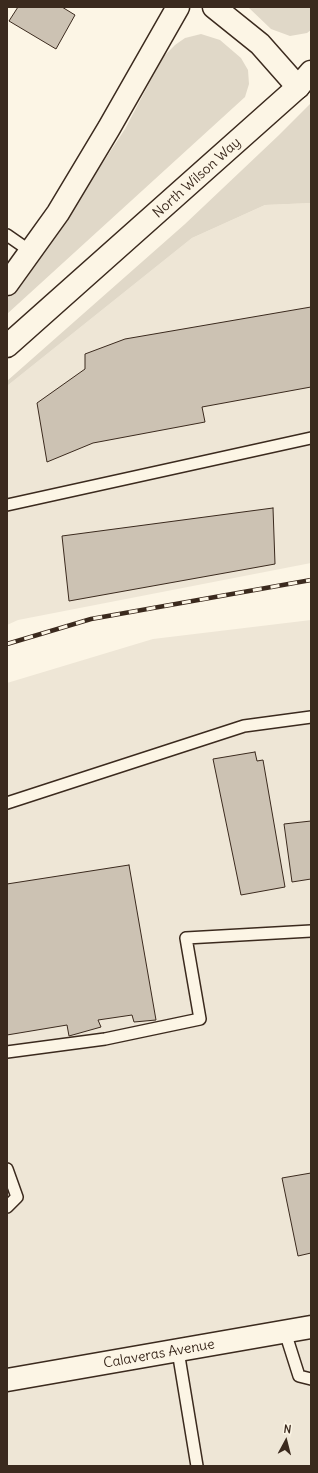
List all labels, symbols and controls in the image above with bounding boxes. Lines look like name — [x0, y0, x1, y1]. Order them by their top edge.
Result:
street label: North Wilson Way — [150, 134, 244, 222]
street label: Calaveras Avenue — [102, 1336, 216, 1372]
north arrow — [266, 1421, 306, 1461]
text: N — [283, 1422, 292, 1437]

